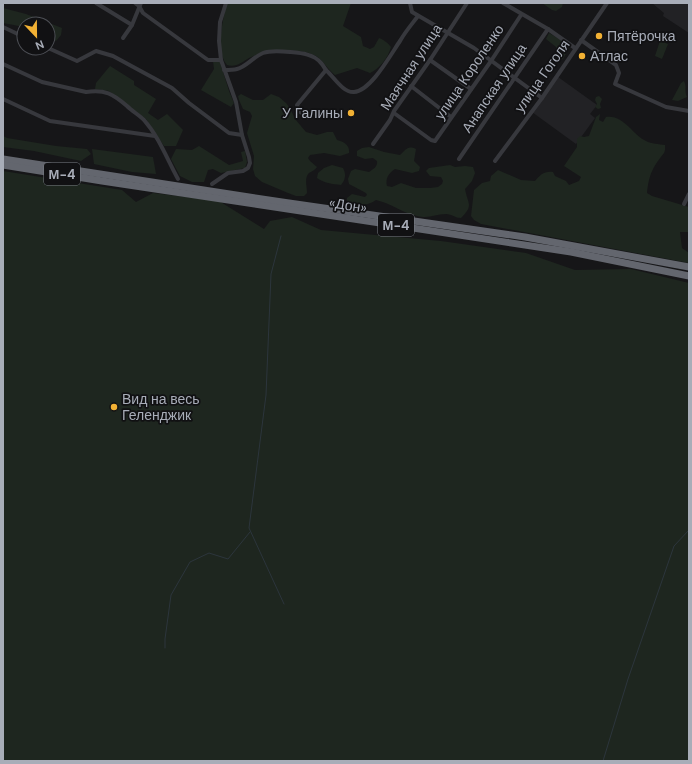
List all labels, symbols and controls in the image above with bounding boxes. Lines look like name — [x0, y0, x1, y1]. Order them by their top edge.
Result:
north arrow — [16, 16, 56, 56]
street label: Маячная улица — [376, 20, 446, 114]
street label: улица Короленко — [430, 21, 508, 123]
place label: Пятёрочка — [607, 27, 676, 45]
marker: Пятёрочка — [594, 31, 604, 41]
street label: улица Гоголя — [510, 36, 574, 116]
text: N — [33, 37, 46, 53]
street label: Анапская улица — [458, 40, 531, 136]
place label: Атлас — [590, 47, 628, 65]
marker: Атлас — [577, 51, 587, 61]
place label: У Галины — [282, 104, 343, 122]
marker: У Галины — [346, 108, 356, 118]
road number: М-4 — [44, 163, 80, 185]
street label: «Дон» — [328, 193, 368, 217]
road number: М-4 — [378, 214, 414, 236]
place label: Вид на весь Геленджик — [122, 390, 200, 424]
marker: Вид на весь Геленджик — [109, 402, 119, 412]

